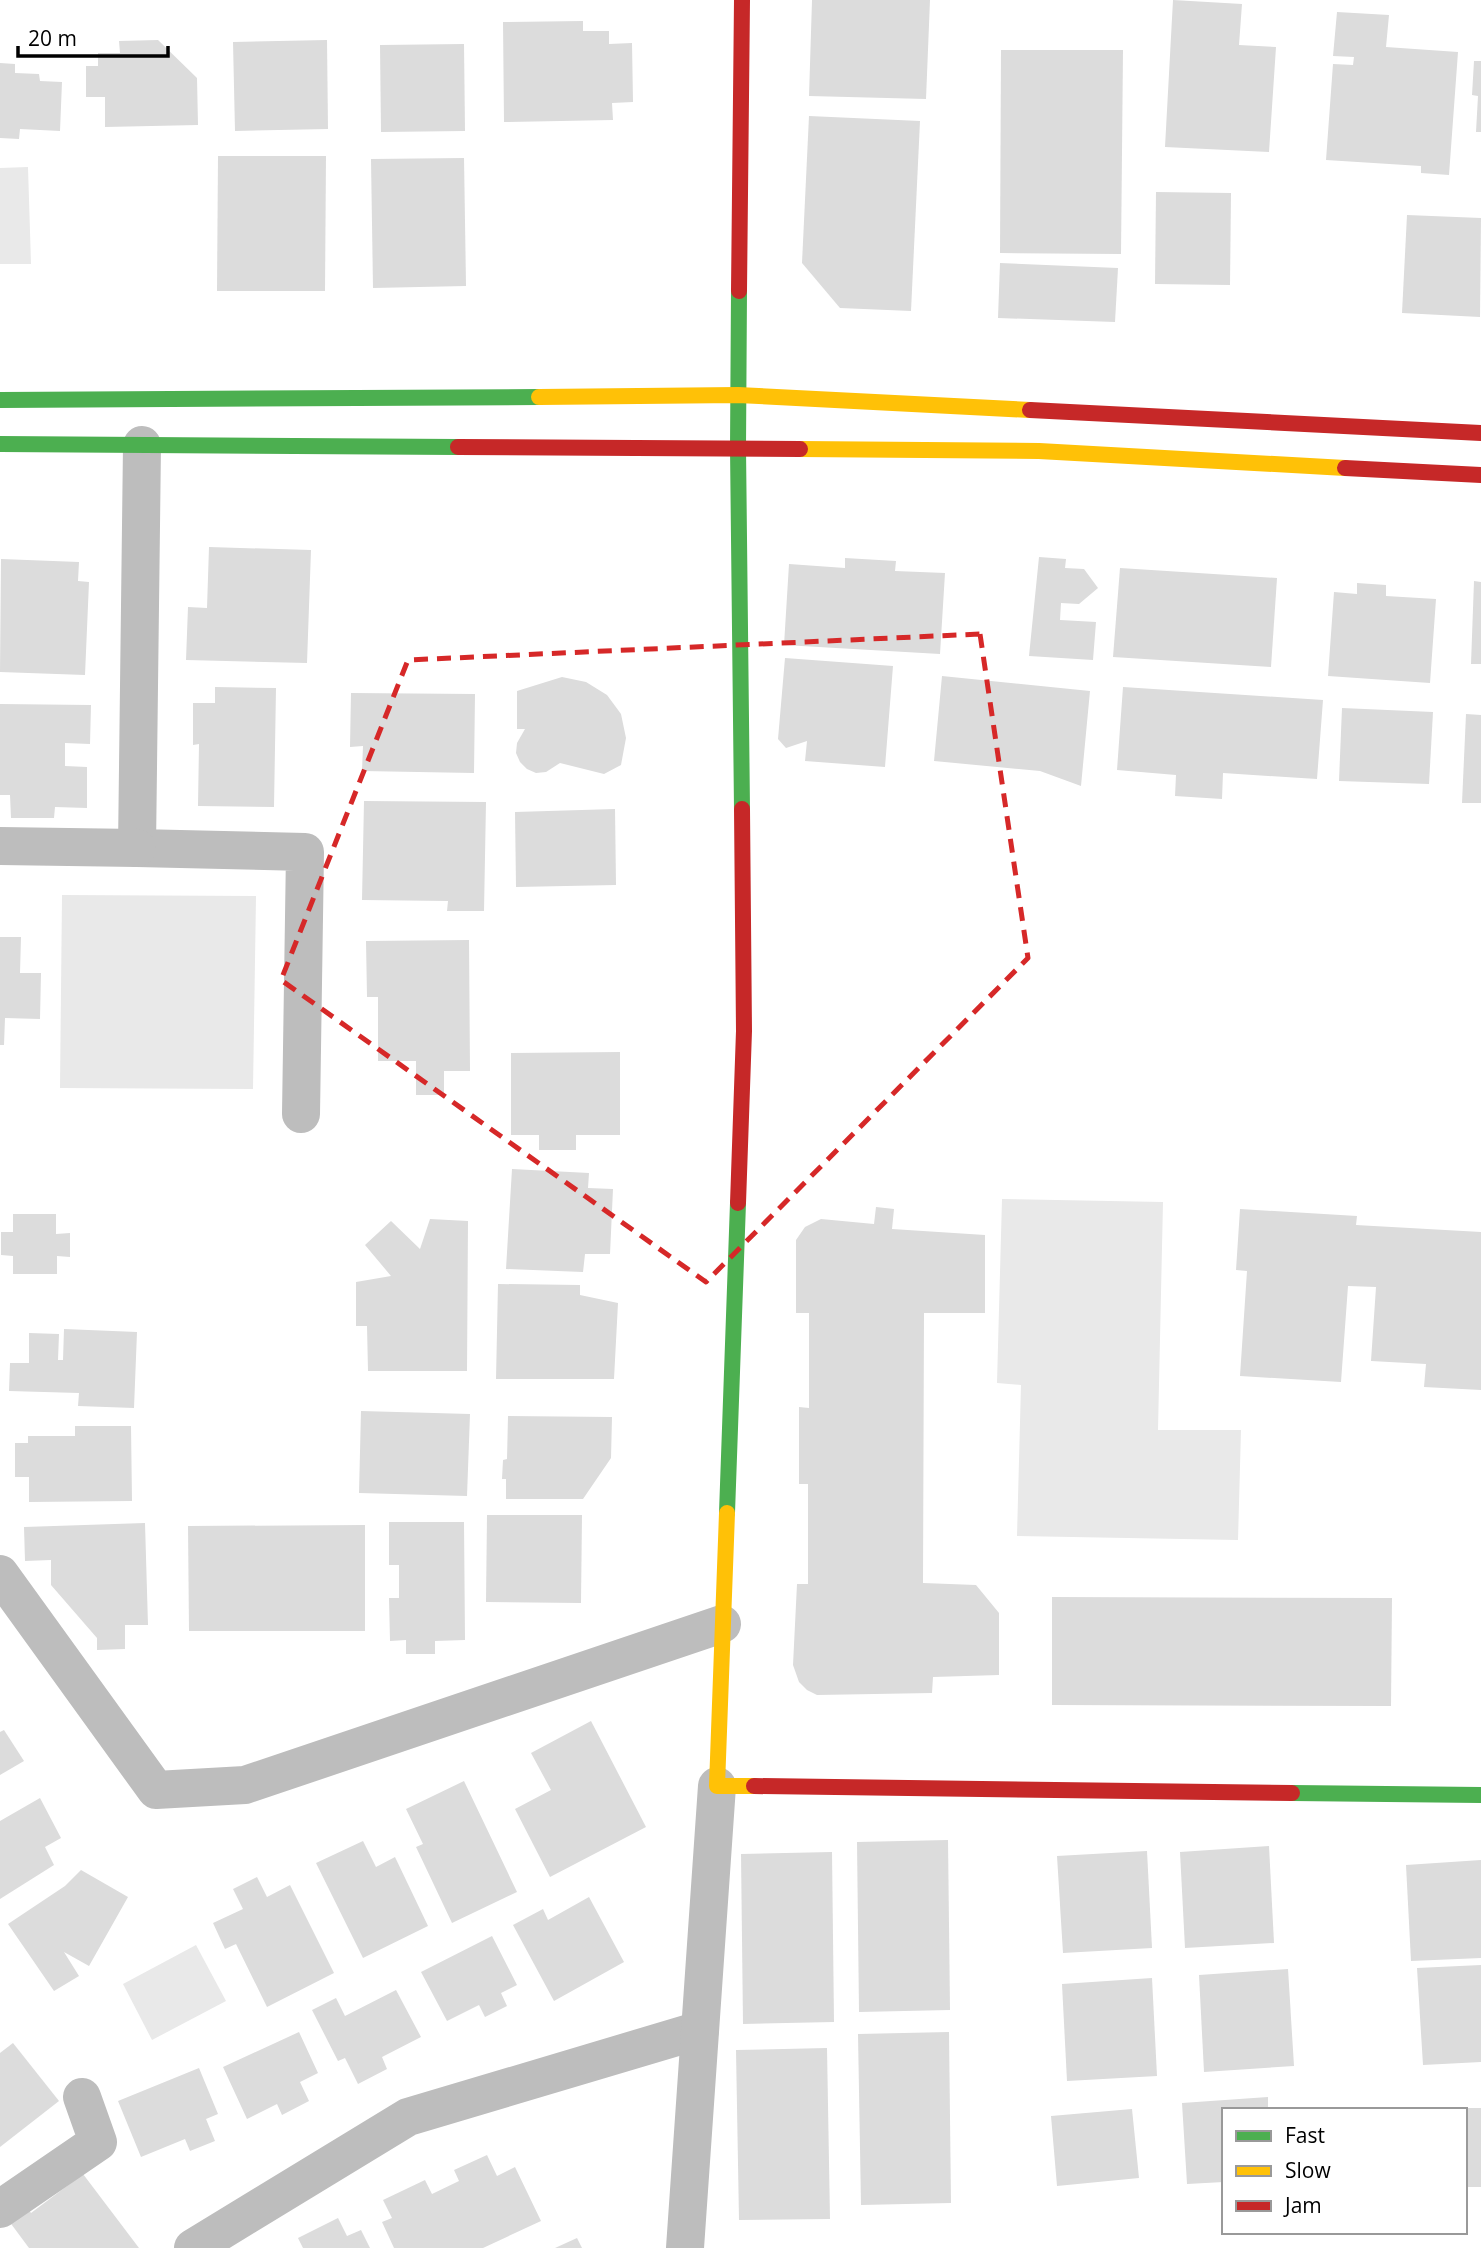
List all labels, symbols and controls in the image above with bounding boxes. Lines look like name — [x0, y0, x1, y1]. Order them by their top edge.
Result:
scale bar — [18, 14, 168, 58]
text: 20 m — [28, 24, 77, 52]
legend — [1222, 2108, 1467, 2234]
text: Fast — [1285, 2121, 1325, 2149]
text: Slow — [1285, 2156, 1331, 2184]
text: Jam — [1283, 2191, 1322, 2219]

